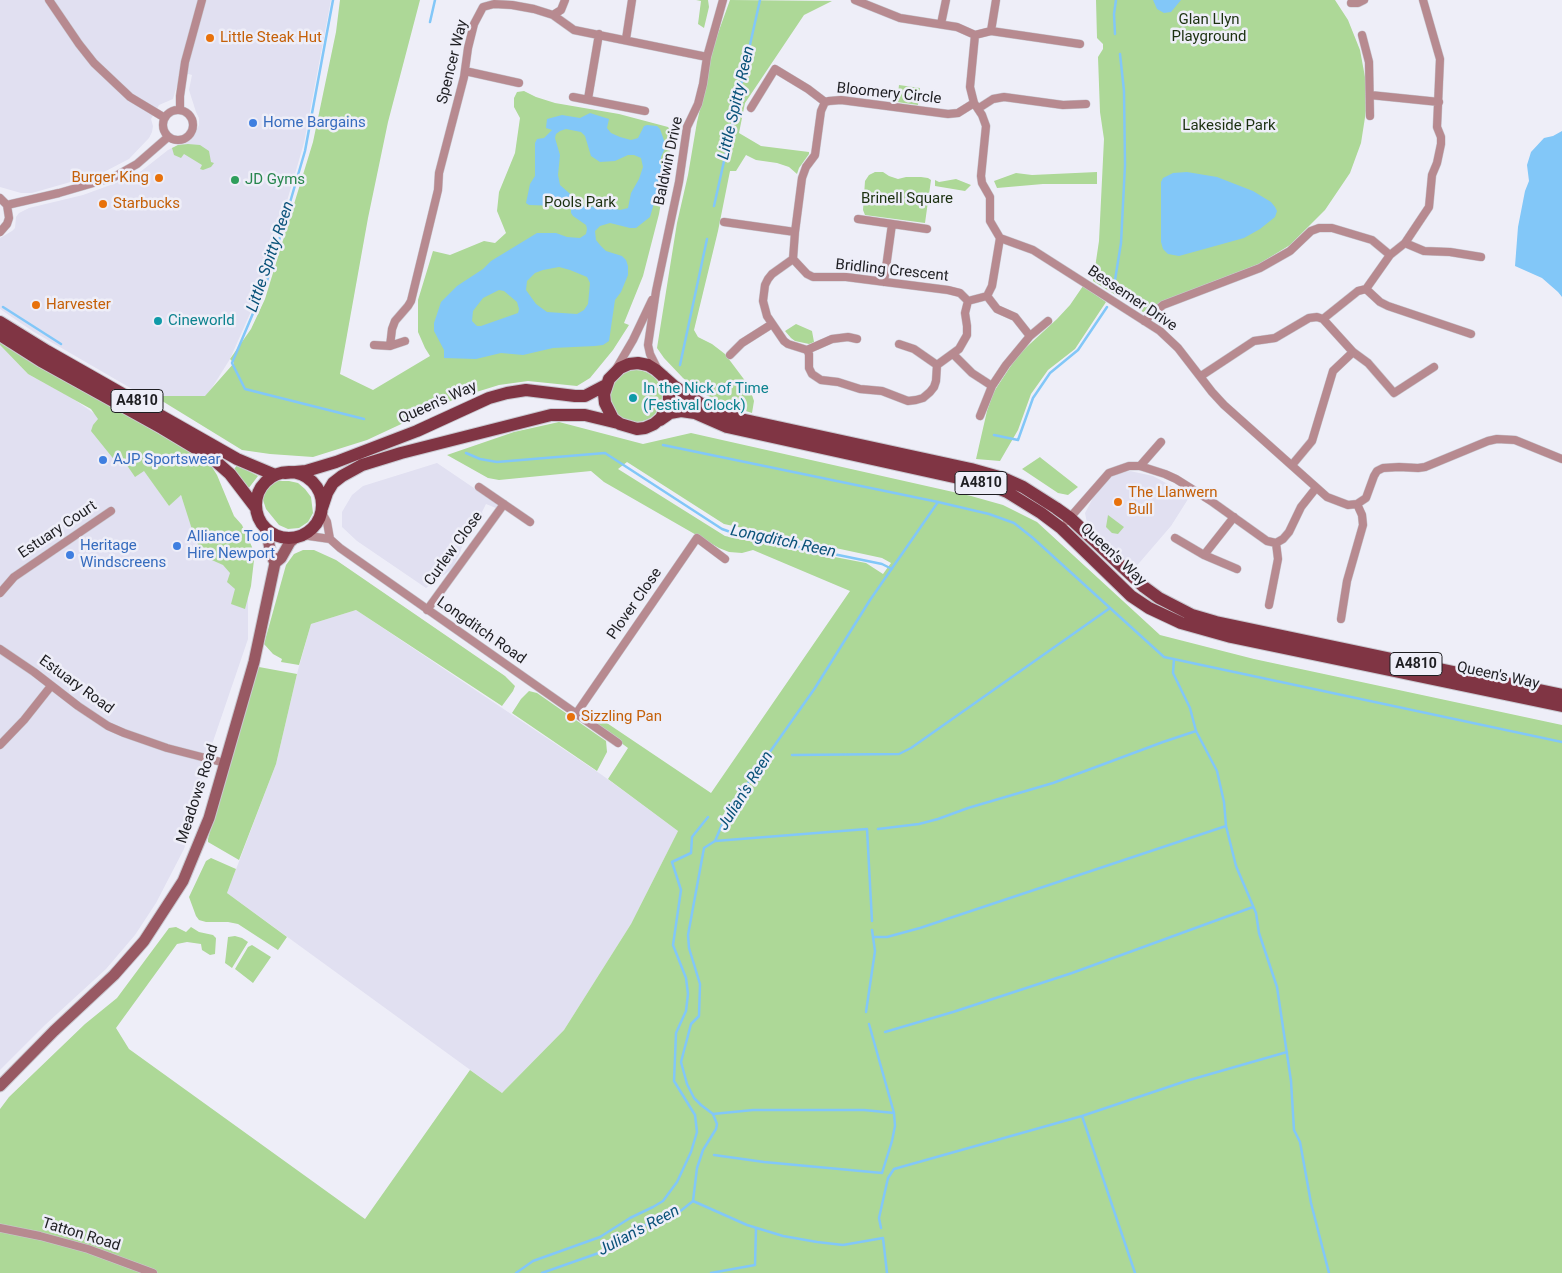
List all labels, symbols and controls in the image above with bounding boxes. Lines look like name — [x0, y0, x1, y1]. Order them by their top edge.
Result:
park label: Glan Llyn Playground — [1171, 11, 1247, 46]
street label: Spencer Way — [434, 18, 472, 106]
place label: Little Steak Hut — [220, 29, 322, 47]
marker: Little Steak Hut — [204, 32, 216, 44]
water label: Little Spitty Reen — [715, 44, 759, 162]
street label: Bloomery Circle — [836, 80, 942, 108]
place label: Home Bargains — [263, 114, 366, 132]
street label: Baldwin Drive — [651, 115, 687, 207]
marker: Home Bargains — [247, 117, 259, 129]
park label: Lakeside Park — [1182, 117, 1276, 135]
place label: Burger King — [71, 169, 149, 187]
place label: JD Gyms — [245, 171, 305, 189]
marker: Burger King — [153, 172, 165, 184]
marker: JD Gyms — [229, 174, 241, 186]
park label: Brinell Square — [861, 190, 953, 208]
park label: Pools Park — [544, 194, 616, 212]
place label: Starbucks — [113, 195, 180, 213]
marker: Starbucks — [97, 198, 109, 210]
water label: Little Spitty Reen — [243, 199, 299, 315]
street label: Bridling Crescent — [835, 256, 949, 286]
street label: Bessemer Drive — [1084, 262, 1180, 336]
place label: Harvester — [46, 296, 111, 314]
marker: Harvester — [30, 299, 42, 311]
place label: Cineworld — [168, 312, 235, 330]
marker: Cineworld — [152, 315, 164, 327]
street label: Queen's Way — [396, 378, 480, 428]
place label: In the Nick of Time (Festival Clock) — [643, 380, 769, 415]
road number: A4810 — [111, 390, 163, 412]
marker: In the Nick of Time (Festival Clock) — [627, 392, 639, 404]
place label: AJP Sportswear — [113, 451, 221, 469]
marker: AJP Sportswear — [97, 454, 109, 466]
road number: A4810 — [955, 472, 1007, 494]
place label: The Llanwern Bull — [1128, 484, 1218, 519]
marker: The Llanwern Bull — [1112, 496, 1124, 508]
street label: Estuary Court — [15, 497, 101, 563]
street label: Curlew Close — [421, 508, 487, 590]
street label: Queen's Way — [1076, 520, 1150, 590]
water label: Longditch Reen — [729, 521, 837, 563]
place label: Alliance Tool Hire Newport — [187, 528, 275, 563]
place label: Heritage Windscreens — [80, 537, 166, 572]
marker: Alliance Tool Hire Newport — [171, 540, 183, 552]
marker: Heritage Windscreens — [64, 549, 76, 561]
street label: Plover Close — [604, 565, 666, 643]
street label: Longditch Road — [433, 594, 529, 668]
street label: Estuary Road — [35, 652, 117, 718]
road number: A4810 — [1390, 652, 1442, 676]
street label: Queen's Way — [1455, 658, 1541, 694]
place label: Sizzling Pan — [581, 708, 662, 726]
marker: Sizzling Pan — [565, 711, 577, 723]
street label: Meadows Road — [173, 742, 223, 846]
water label: Julian's Reen — [714, 748, 778, 834]
water label: Julian's Reen — [595, 1202, 683, 1260]
street label: Tatton Road — [40, 1215, 122, 1255]

